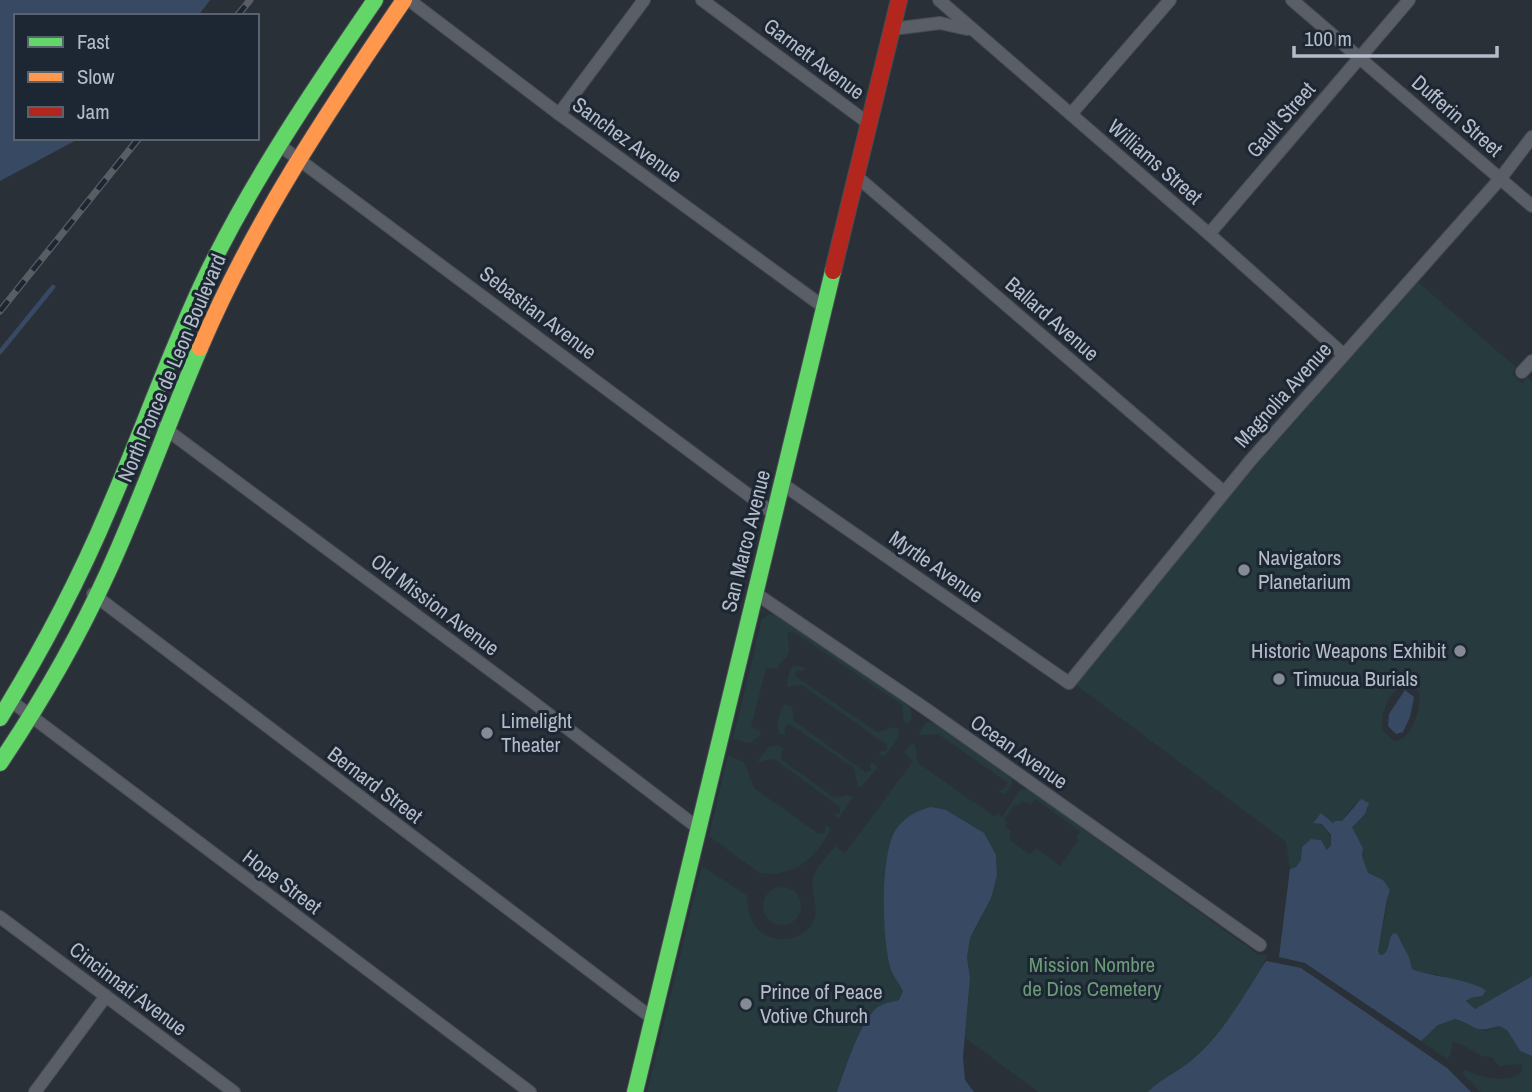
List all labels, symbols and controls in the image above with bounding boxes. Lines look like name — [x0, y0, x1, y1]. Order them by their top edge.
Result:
street label: Garnett Avenue — [758, 11, 871, 106]
legend — [14, 14, 259, 140]
scale bar — [1294, 14, 1497, 58]
text: 100 m — [1304, 24, 1352, 53]
text: Fast — [77, 27, 110, 56]
text: Slow — [77, 62, 115, 91]
street label: Dufferin Street — [1406, 68, 1509, 163]
street label: Gault Street — [1240, 75, 1322, 164]
street label: Sanchez Avenue — [567, 90, 688, 189]
text: Jam — [77, 97, 110, 126]
street label: Williams Street — [1102, 112, 1209, 211]
street label: North Ponce de Leon Boulevard — [110, 249, 233, 486]
street label: Sebastian Avenue — [474, 259, 603, 366]
street label: Ballard Avenue — [999, 270, 1105, 367]
street label: Magnolia Avenue — [1227, 336, 1338, 454]
street label: San Marco Avenue — [714, 467, 777, 615]
street label: Myrtle Avenue — [883, 524, 989, 610]
place label: Navigators Planetarium — [1258, 543, 1351, 596]
street label: Old Mission Avenue — [365, 547, 505, 662]
marker: Navigators Planetarium — [1236, 562, 1252, 578]
place label: Historic Weapons Exhibit — [1251, 636, 1446, 665]
marker: Historic Weapons Exhibit — [1452, 643, 1468, 659]
place label: Timucua Burials — [1293, 664, 1418, 693]
marker: Timucua Burials — [1271, 671, 1287, 687]
place label: Limelight Theater — [501, 706, 572, 759]
street label: Ocean Avenue — [965, 707, 1074, 796]
marker: Limelight Theater — [479, 725, 495, 741]
street label: Bernard Street — [322, 739, 429, 830]
street label: Hope Street — [237, 842, 328, 921]
street label: Cincinnati Avenue — [63, 935, 193, 1042]
park label: Mission Nombre de Dios Cemetery — [1023, 950, 1162, 1003]
place label: Prince of Peace Votive Church — [760, 977, 883, 1030]
marker: Prince of Peace Votive Church — [738, 996, 754, 1012]

